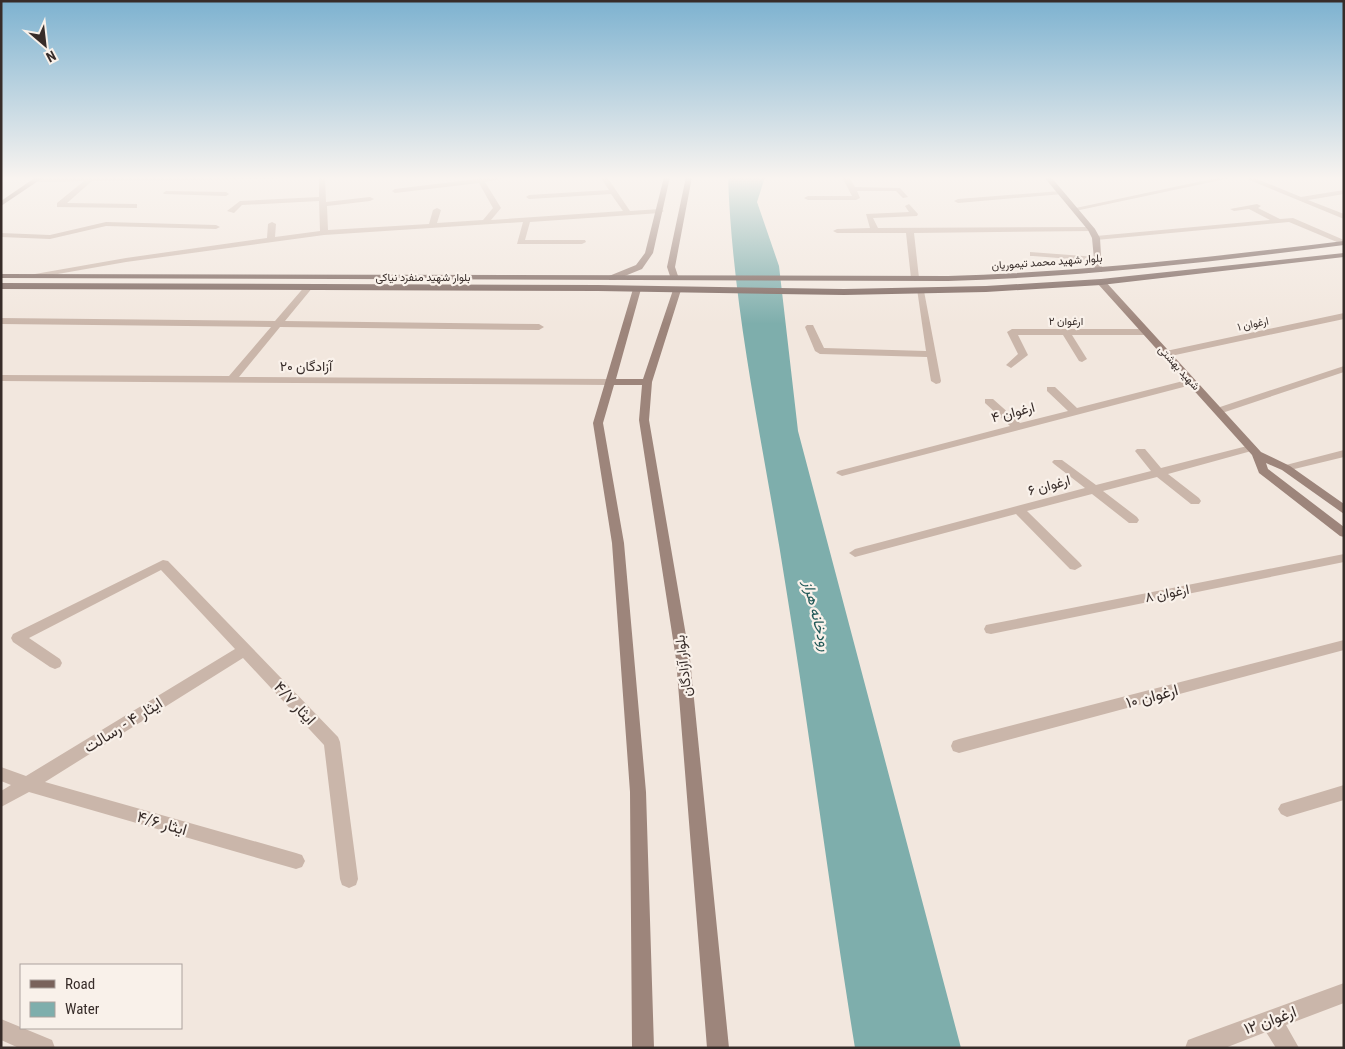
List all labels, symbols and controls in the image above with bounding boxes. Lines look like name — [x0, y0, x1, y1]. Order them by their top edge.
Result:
north arrow — [20, 20, 70, 70]
text: N — [44, 47, 59, 66]
street label: بلوار شهید محمد تیموریان — [991, 252, 1103, 272]
street label: بلوار شهید منفرد نیاکی — [375, 271, 471, 284]
street label: ارغوان ۱ — [1236, 314, 1270, 334]
street label: ارغوان ۲ — [1049, 315, 1083, 328]
street label: شهید بهشتی — [1156, 343, 1203, 393]
street label: آزادگان ۲۰ — [280, 358, 334, 375]
street label: ارغوان ۴ — [989, 399, 1037, 426]
street label: ارغوان ۶ — [1026, 472, 1072, 499]
water label: رودخانه هراز — [799, 578, 834, 653]
street label: ارغوان ۸ — [1144, 581, 1191, 606]
street label: بلوار آزادگان — [671, 634, 696, 698]
street label: ایثار ۴/۷ — [269, 677, 320, 729]
street label: ارغوان ۱۰ — [1124, 680, 1180, 713]
street label: ایثار ۴ - رسالت — [80, 693, 166, 758]
street label: ایثار ۴/۶ — [135, 807, 189, 840]
legend — [20, 964, 182, 1029]
text: Road — [65, 975, 95, 993]
text: Water — [65, 1000, 100, 1018]
street label: ارغوان ۱۲ — [1241, 1002, 1299, 1039]

